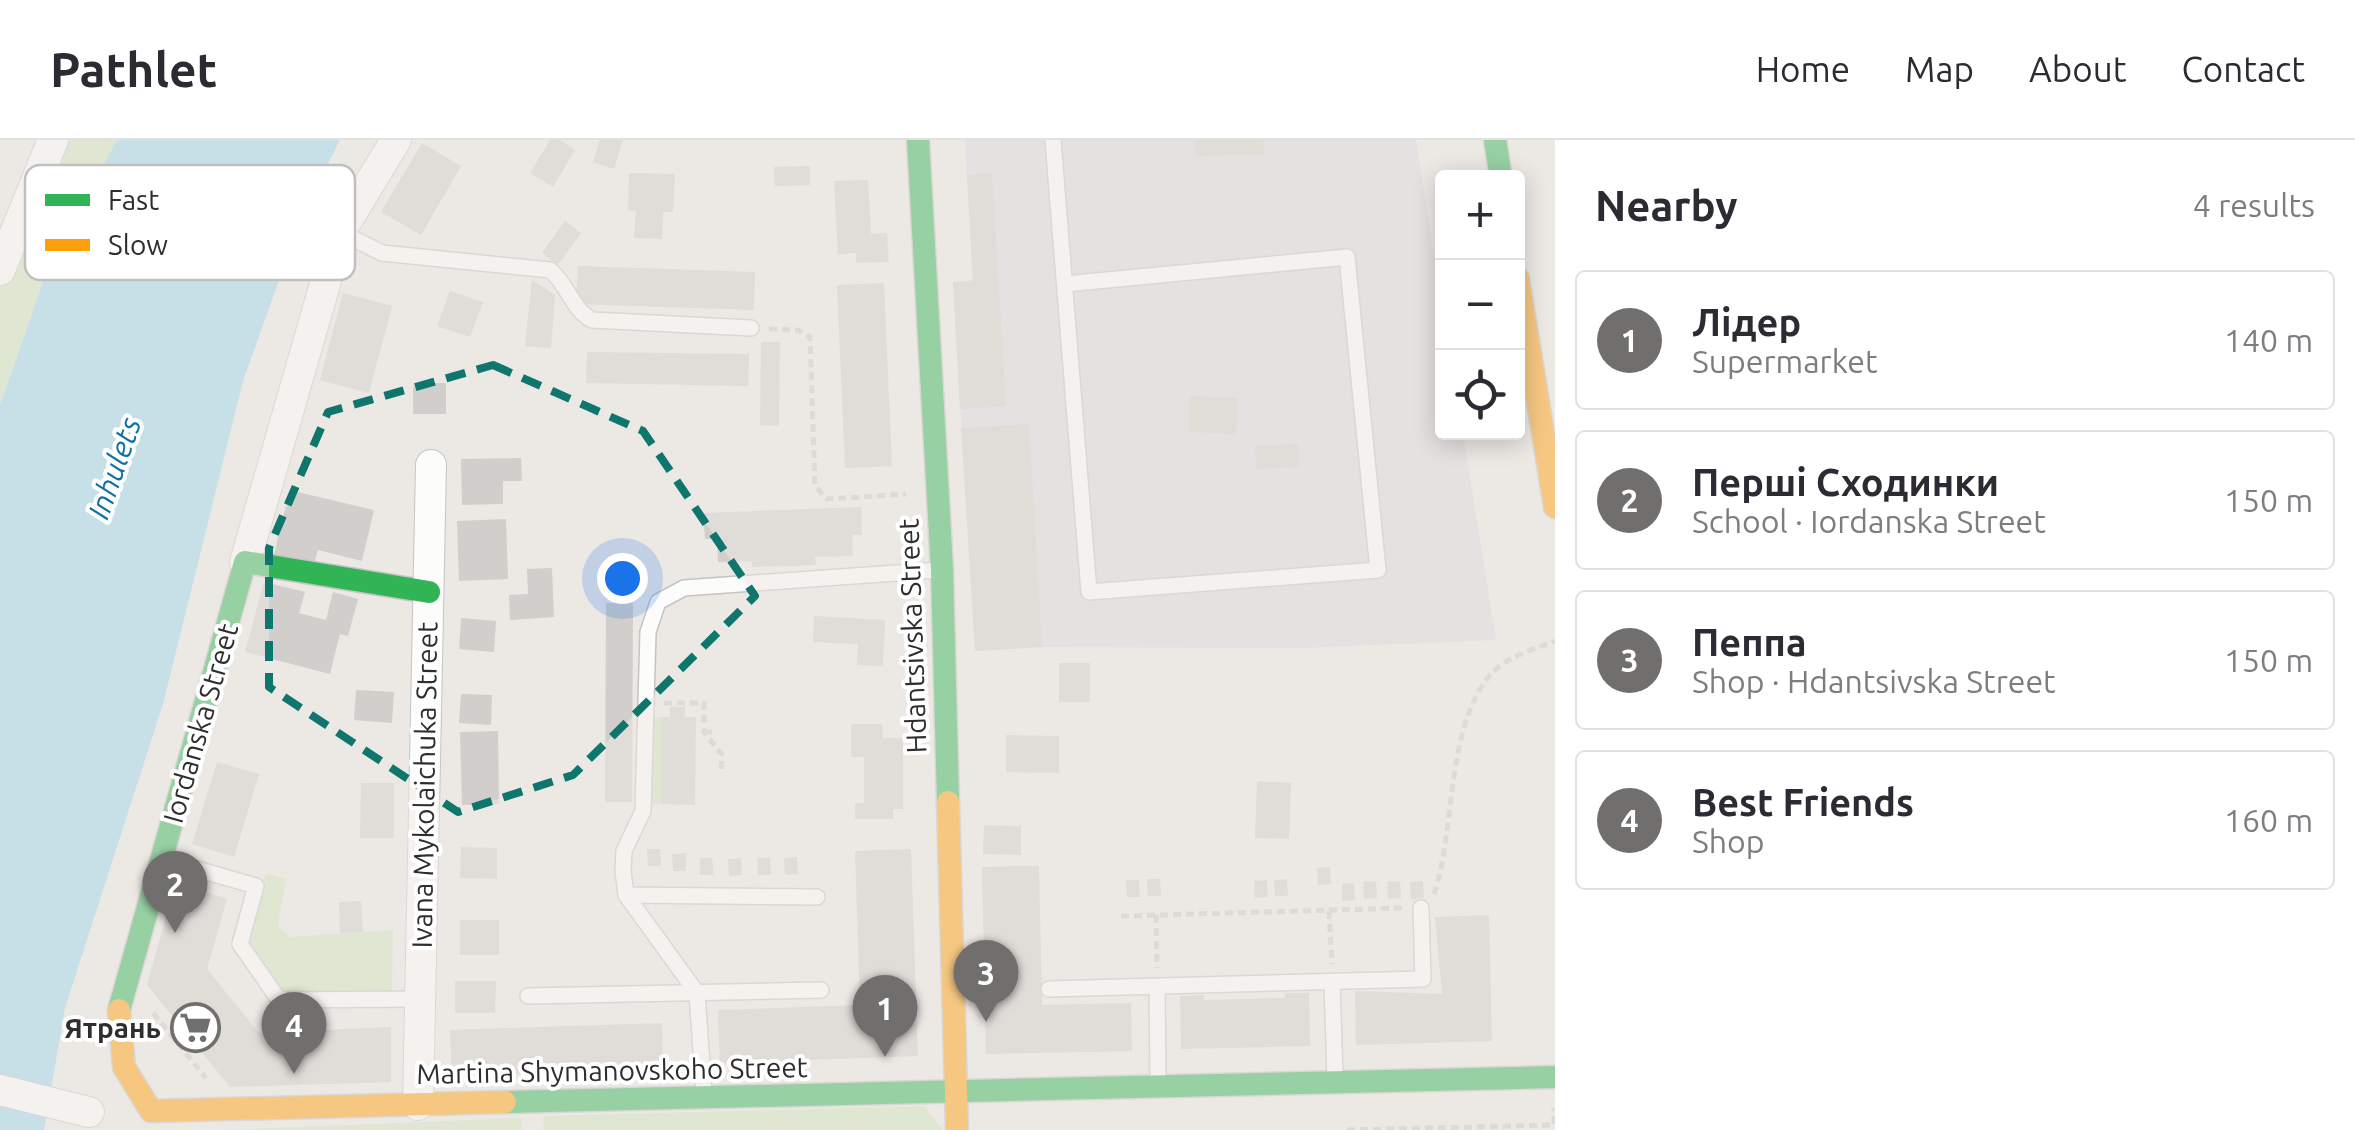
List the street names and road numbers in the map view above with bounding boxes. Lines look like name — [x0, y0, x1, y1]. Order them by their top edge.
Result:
street label: Hdantsivska Street — [892, 518, 932, 754]
street label: Iordanska Street — [157, 620, 243, 826]
street label: Ivana Mykolaichuka Street — [406, 622, 442, 948]
street label: Martina Shymanovskoho Street — [416, 1051, 808, 1089]

